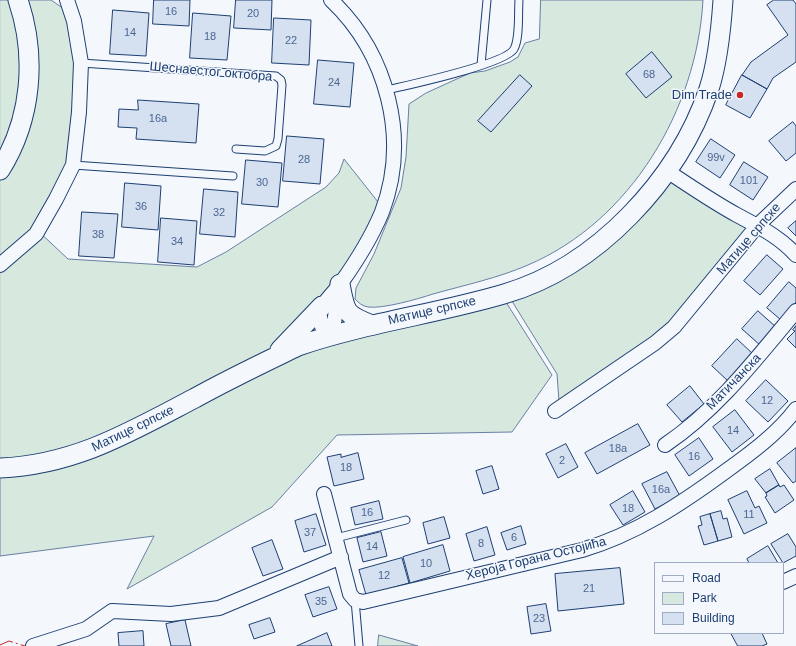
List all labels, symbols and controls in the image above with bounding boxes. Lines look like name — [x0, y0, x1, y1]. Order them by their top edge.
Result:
house number: 16 — [165, 5, 177, 19]
house number: 20 — [247, 7, 259, 21]
house number: 14 — [124, 26, 136, 40]
house number: 18 — [204, 30, 216, 44]
house number: 22 — [285, 34, 297, 48]
street label: Шеснаестог октобра — [149, 59, 273, 85]
house number: 68 — [643, 68, 655, 82]
house number: 24 — [328, 76, 340, 90]
place label: Dim Trade — [672, 87, 732, 103]
marker: Dim Trade — [735, 90, 745, 100]
house number: 16a — [149, 112, 167, 126]
house number: 99v — [707, 151, 725, 165]
house number: 28 — [298, 153, 310, 167]
house number: 101 — [740, 174, 758, 188]
house number: 30 — [256, 176, 268, 190]
house number: 36 — [135, 200, 147, 214]
street label: Матице српске — [714, 200, 784, 278]
house number: 32 — [213, 206, 225, 220]
house number: 38 — [92, 228, 104, 242]
house number: 34 — [171, 235, 183, 249]
street label: Матице српске — [387, 293, 477, 329]
street label: Матичанска — [703, 351, 765, 413]
house number: 12 — [761, 394, 773, 408]
street label: Матице српске — [89, 402, 177, 456]
house number: 14 — [727, 424, 739, 438]
house number: 18a — [609, 442, 627, 456]
house number: 16 — [688, 450, 700, 464]
house number: 2 — [559, 454, 565, 468]
house number: 18 — [340, 461, 352, 475]
house number: 16a — [652, 483, 670, 497]
house number: 18 — [622, 502, 634, 516]
house number: 16 — [361, 506, 373, 520]
house number: 11 — [743, 508, 755, 522]
house number: 37 — [304, 526, 316, 540]
house number: 6 — [511, 531, 517, 545]
street label: Хероја Горана Остојића — [464, 534, 608, 584]
house number: 8 — [478, 537, 484, 551]
house number: 14 — [366, 540, 378, 554]
house number: 10 — [420, 557, 432, 571]
legend — [654, 562, 784, 634]
house number: 12 — [378, 569, 390, 583]
text: Road — [692, 571, 721, 585]
house number: 21 — [583, 582, 595, 596]
text: Park — [692, 591, 717, 605]
house number: 35 — [315, 595, 327, 609]
text: Building — [692, 611, 735, 625]
house number: 23 — [533, 612, 545, 626]

